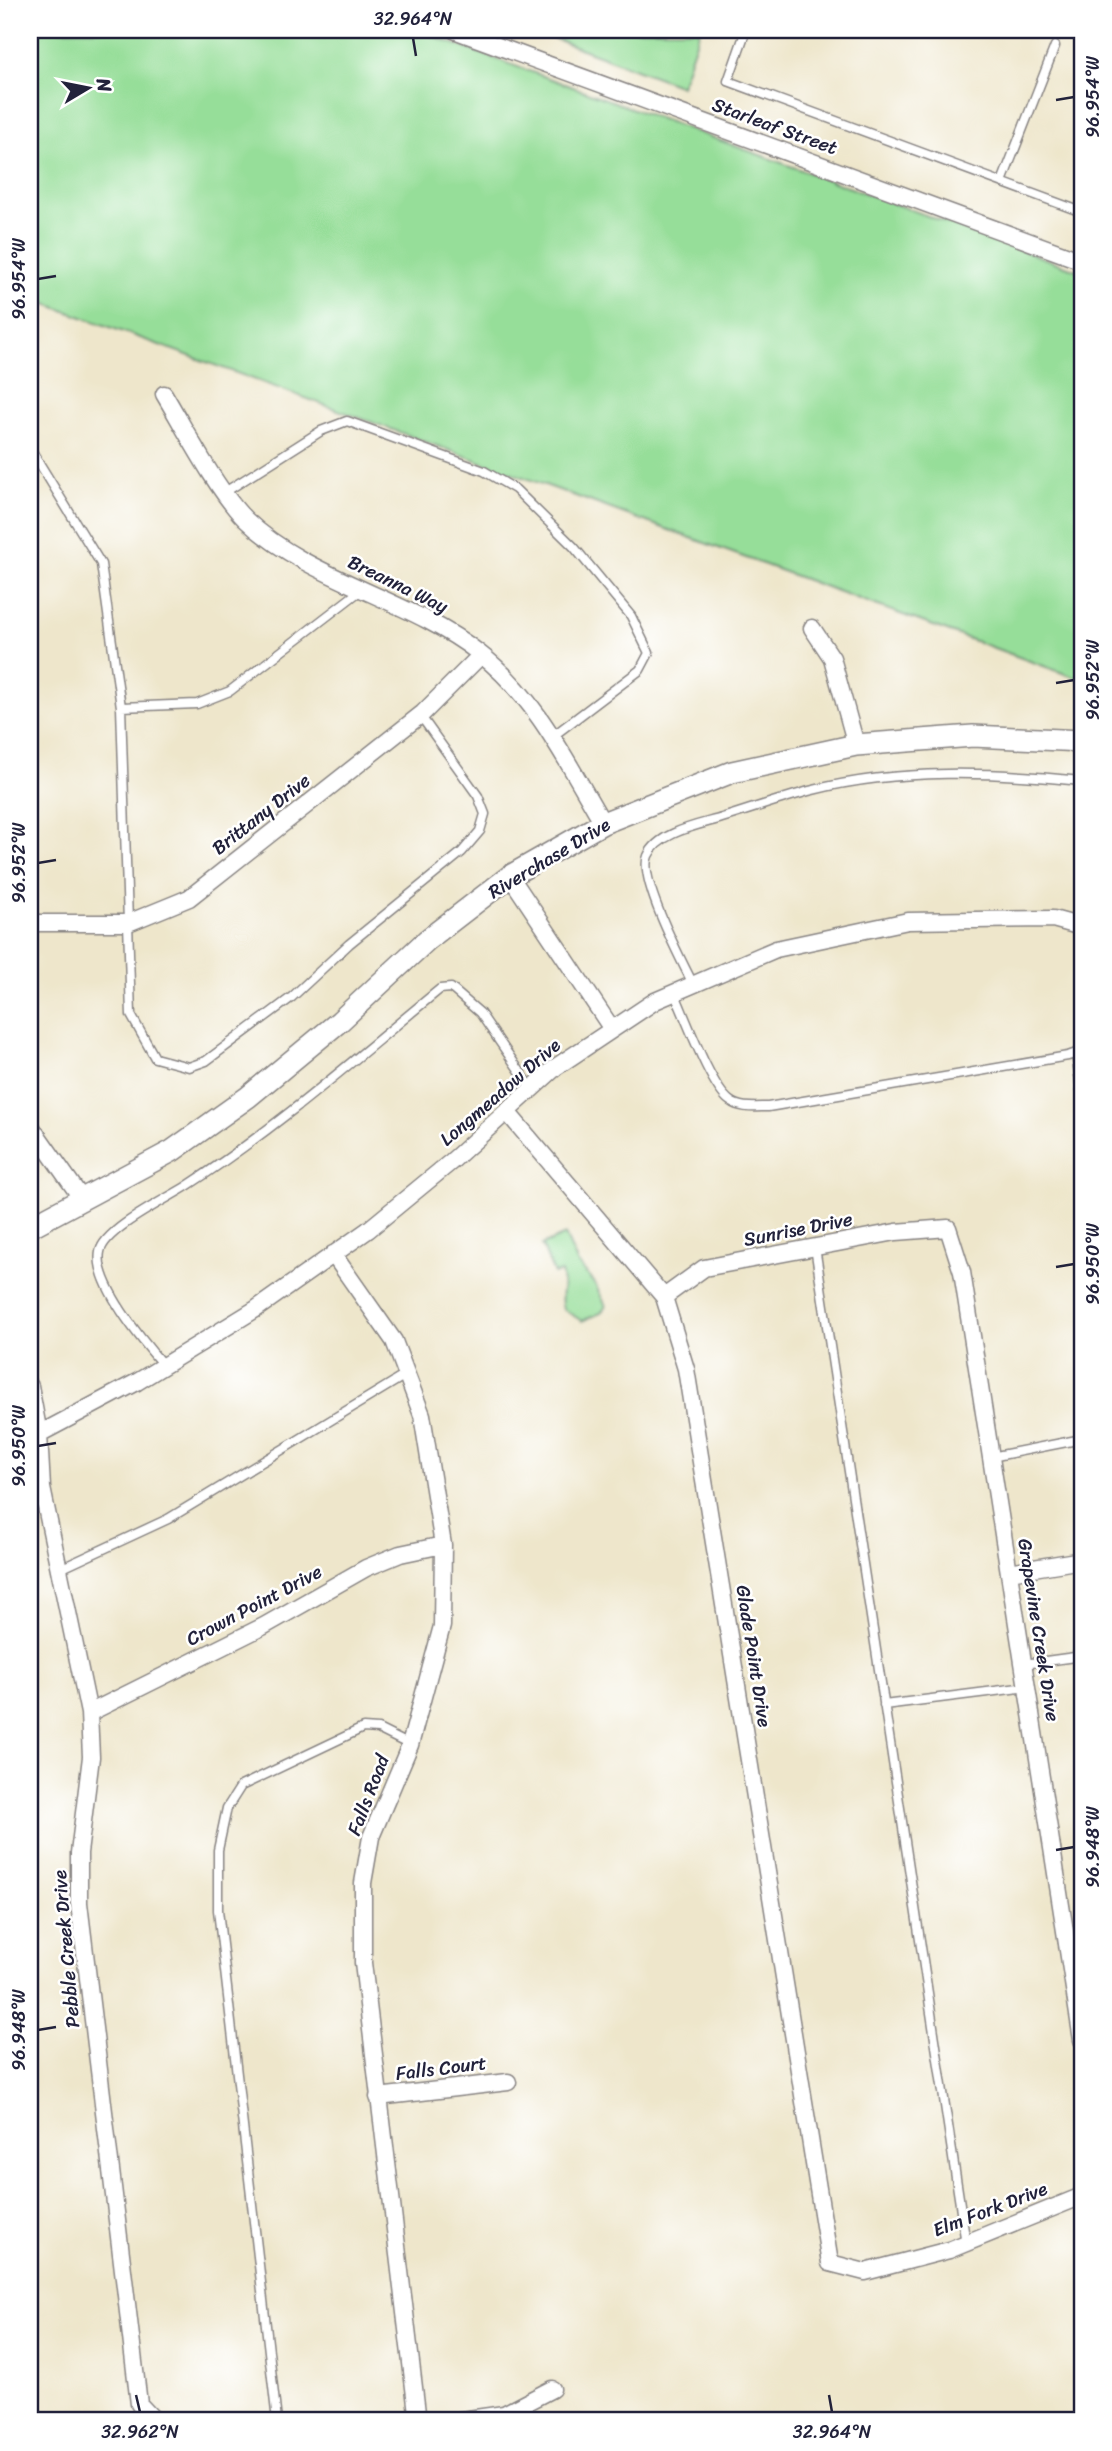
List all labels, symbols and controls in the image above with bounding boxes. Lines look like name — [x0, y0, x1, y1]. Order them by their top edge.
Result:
text: 32.964°N — [374, 3, 453, 35]
north arrow — [52, 52, 122, 122]
text: 96.954°W — [1077, 55, 1109, 138]
text: N — [87, 75, 122, 95]
street label: Starleaf Street — [708, 88, 842, 164]
text: 96.954°W — [3, 237, 35, 320]
street label: Breanna Way — [342, 545, 454, 623]
text: 96.952°W — [1077, 639, 1109, 720]
street label: Brittany Drive — [204, 764, 318, 863]
street label: Riverchase Drive — [481, 808, 617, 908]
text: 96.952°W — [3, 822, 35, 903]
street label: Longmeadow Drive — [432, 1030, 568, 1154]
street label: Sunrise Drive — [741, 1202, 856, 1256]
text: 96.950°W — [1077, 1222, 1109, 1305]
text: 96.950°W — [3, 1404, 35, 1487]
street label: Grapevine Creek Drive — [1008, 1536, 1070, 1724]
street label: Crown Point Drive — [180, 1555, 328, 1655]
street label: Glade Point Drive — [726, 1583, 782, 1729]
street label: Falls Road — [338, 1748, 399, 1840]
text: 96.948°W — [1077, 1805, 1109, 1888]
street label: Pebble Creek Drive — [43, 1869, 89, 2029]
text: 96.948°W — [3, 1988, 35, 2071]
street label: Falls Court — [394, 2046, 488, 2090]
street label: Elm Fork Drive — [928, 2172, 1052, 2246]
text: 32.962°N — [101, 2416, 179, 2448]
text: 32.964°N — [793, 2416, 872, 2448]

